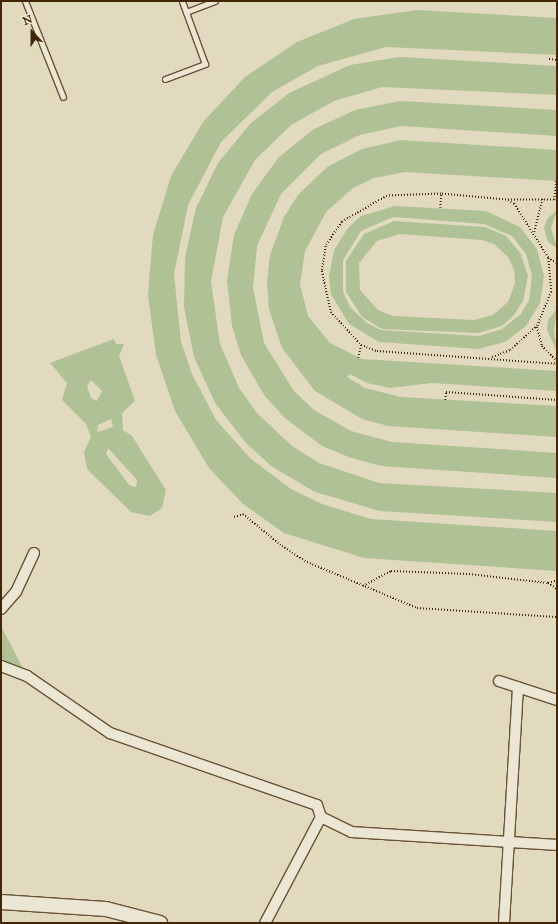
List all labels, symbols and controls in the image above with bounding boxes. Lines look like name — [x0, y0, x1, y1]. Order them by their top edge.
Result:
north arrow — [12, 12, 52, 52]
text: N — [21, 13, 34, 28]

